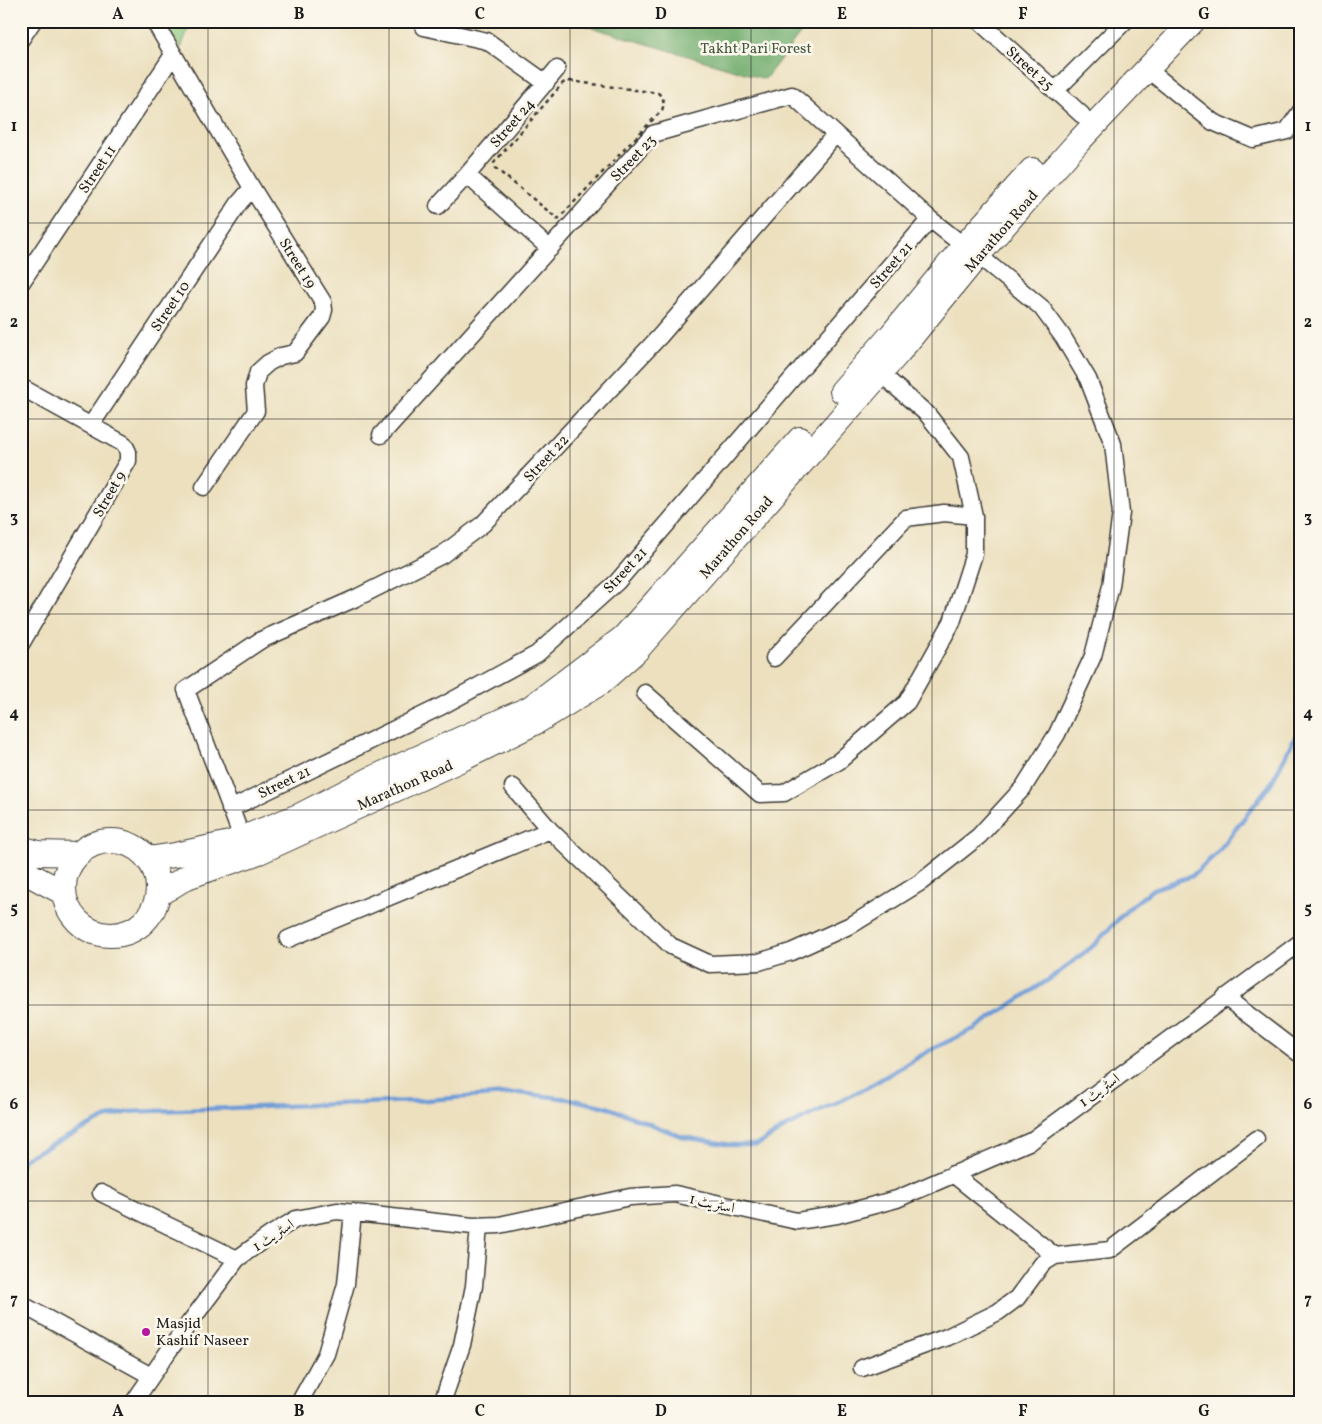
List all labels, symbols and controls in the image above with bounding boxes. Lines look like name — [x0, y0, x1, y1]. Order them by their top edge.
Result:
text: A — [112, 4, 124, 26]
text: B — [294, 4, 305, 26]
text: C — [475, 4, 485, 26]
text: D — [655, 4, 667, 26]
text: E — [837, 4, 847, 26]
text: F — [1018, 4, 1028, 26]
text: G — [1198, 4, 1210, 26]
park label: Takht Pari Forest — [700, 39, 812, 60]
street label: Street 25 — [1001, 42, 1057, 96]
street label: Street 24 — [486, 95, 540, 153]
text: 1 — [11, 116, 17, 138]
text: 1 — [1305, 116, 1311, 138]
street label: Street 23 — [607, 131, 662, 187]
street label: Street 11 — [74, 142, 122, 198]
street label: Marathon Road — [960, 186, 1044, 278]
street label: Street 19 — [273, 235, 321, 293]
street label: Street 21 — [866, 238, 918, 294]
street label: Street 10 — [147, 277, 196, 336]
text: 2 — [10, 312, 18, 334]
text: 2 — [1304, 312, 1312, 334]
street label: Street 22 — [519, 430, 575, 488]
street label: Street 9 — [89, 468, 132, 522]
street label: Marathon Road — [695, 492, 779, 584]
text: 3 — [10, 507, 18, 529]
text: 3 — [1304, 507, 1312, 529]
street label: Street 21 — [599, 543, 653, 599]
text: 4 — [9, 703, 19, 725]
text: 4 — [1303, 703, 1313, 725]
street label: Marathon Road — [354, 756, 457, 817]
street label: Street 21 — [255, 762, 315, 805]
text: 5 — [10, 898, 18, 920]
text: 5 — [1304, 898, 1312, 920]
street label: اسٹریٹ 1 — [1075, 1069, 1125, 1113]
text: 6 — [10, 1094, 19, 1116]
text: 6 — [1304, 1094, 1313, 1116]
street label: اسٹریٹ 1 — [687, 1189, 736, 1220]
street label: اسٹریٹ 1 — [249, 1215, 299, 1258]
text: 7 — [10, 1289, 18, 1311]
text: 7 — [1304, 1289, 1312, 1311]
place label: Masjid Kashif Naseer — [156, 1314, 249, 1352]
marker: Masjid Kashif Naseer — [140, 1326, 152, 1338]
text: A — [112, 1401, 124, 1423]
text: B — [294, 1401, 305, 1423]
text: C — [475, 1401, 485, 1423]
text: D — [655, 1401, 667, 1423]
text: E — [837, 1401, 847, 1423]
text: F — [1018, 1401, 1028, 1423]
text: G — [1198, 1401, 1210, 1423]

